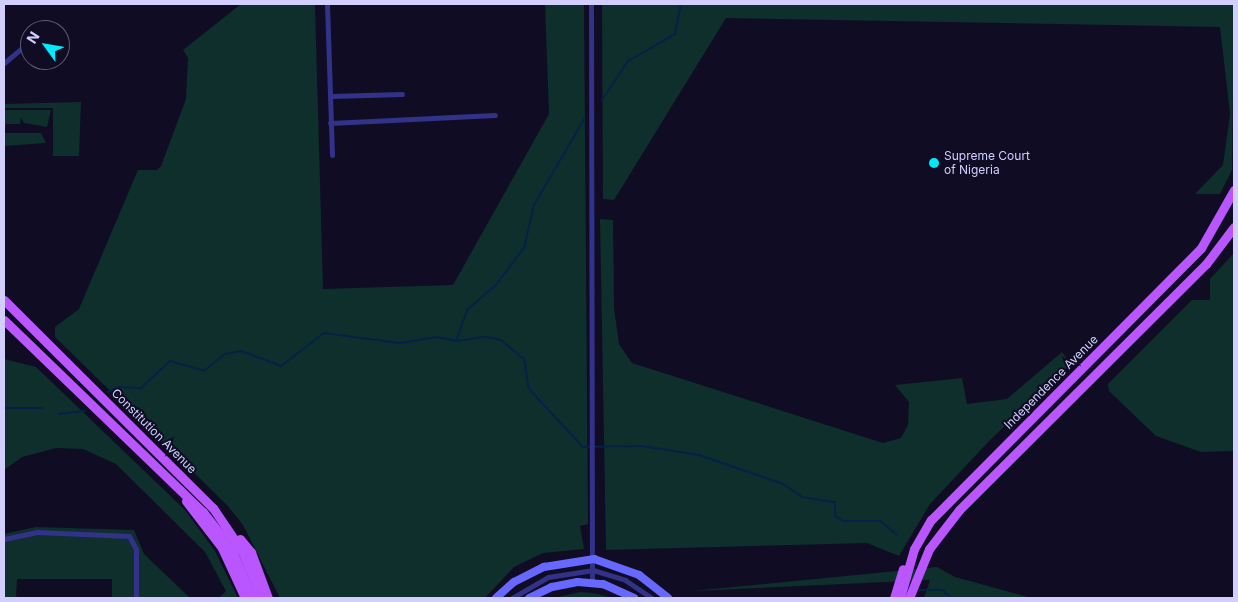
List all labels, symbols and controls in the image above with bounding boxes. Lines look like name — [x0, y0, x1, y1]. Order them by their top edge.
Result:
north arrow — [20, 20, 70, 70]
text: N — [23, 28, 43, 46]
place label: Supreme Court of Nigeria — [944, 149, 1030, 177]
marker: Supreme Court of Nigeria — [928, 157, 940, 169]
street label: Independence Avenue — [1001, 332, 1101, 432]
street label: Constitution Avenue — [109, 386, 199, 476]

